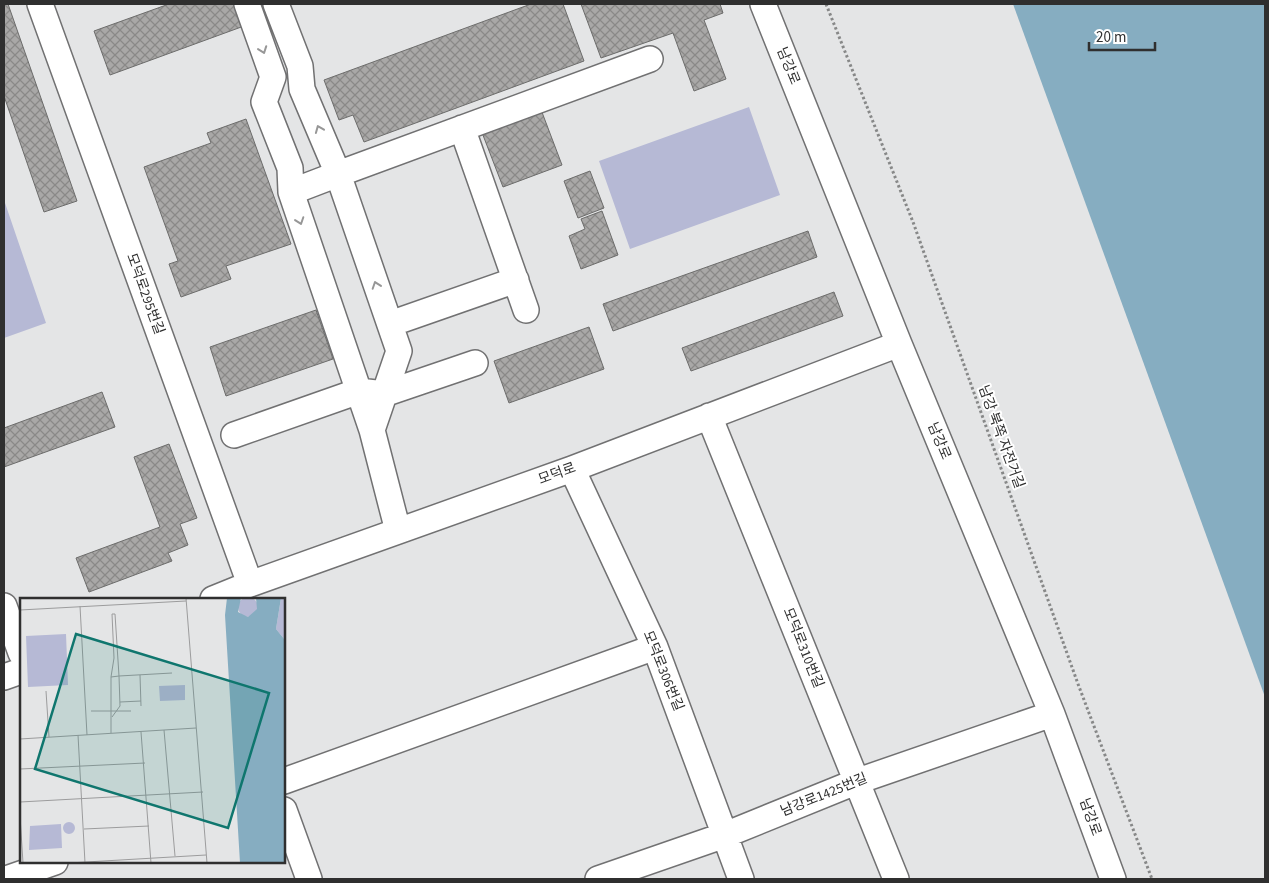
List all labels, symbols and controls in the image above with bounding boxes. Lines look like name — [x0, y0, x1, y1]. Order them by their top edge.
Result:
scale bar — [1089, 20, 1155, 52]
text: 20 m — [1096, 27, 1126, 48]
street label: 남강로 — [771, 44, 805, 88]
one-way arrow — [257, 45, 267, 53]
one-way arrow — [315, 125, 325, 134]
one-way arrow — [295, 216, 305, 224]
street label: 모덕로295번길 — [121, 251, 169, 337]
one-way arrow — [372, 281, 382, 290]
street label: 남강 북쪽 자전거길 — [973, 383, 1029, 491]
street label: 남강로 — [922, 419, 956, 463]
street label: 모덕로 — [535, 458, 579, 490]
inset map — [20, 598, 285, 863]
street label: 모덕로310번길 — [778, 605, 828, 691]
street label: 모덕로306번길 — [638, 628, 688, 714]
street label: 남강로1425번길 — [777, 768, 871, 822]
street label: 남강로 — [1074, 795, 1106, 839]

